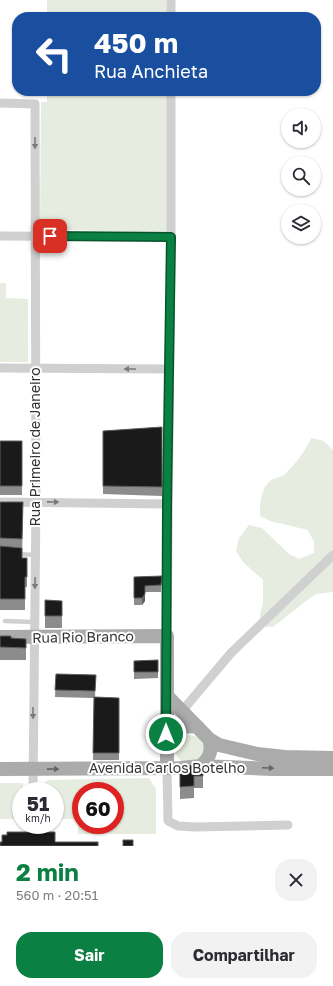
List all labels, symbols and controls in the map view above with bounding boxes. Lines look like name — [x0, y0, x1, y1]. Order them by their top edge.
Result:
text: 450 m — [94, 26, 178, 59]
icon: left — [28, 28, 80, 80]
text: Rua Anchieta — [94, 60, 208, 82]
map controls — [281, 108, 321, 244]
button: sound — [281, 108, 321, 148]
one-way arrow — [32, 137, 38, 150]
button: search — [281, 156, 321, 196]
button: layers — [281, 204, 321, 244]
pin — [33, 219, 67, 253]
icon: arrive — [39, 225, 61, 247]
one-way arrow — [123, 366, 136, 372]
street label: Rua Primeiro de Janeiro — [26, 367, 43, 527]
one-way arrow — [47, 499, 60, 505]
one-way arrow — [31, 577, 38, 589]
street label: Rua Rio Branco — [32, 627, 134, 646]
one-way arrow — [30, 707, 37, 719]
position arrow — [145, 713, 187, 755]
street label: Avenida Carlos Botelho — [89, 759, 245, 776]
one-way arrow — [262, 765, 274, 772]
one-way arrow — [47, 766, 60, 772]
speed limit sign: 60 — [72, 782, 124, 834]
text: 51 — [27, 791, 49, 815]
text: km/h — [25, 812, 51, 824]
text: 2 min — [16, 857, 79, 886]
button: close — [275, 859, 317, 901]
text: 560 m · 20:51 — [16, 887, 98, 903]
button: Sair — [16, 932, 163, 978]
button: Compartilhar — [171, 932, 317, 978]

